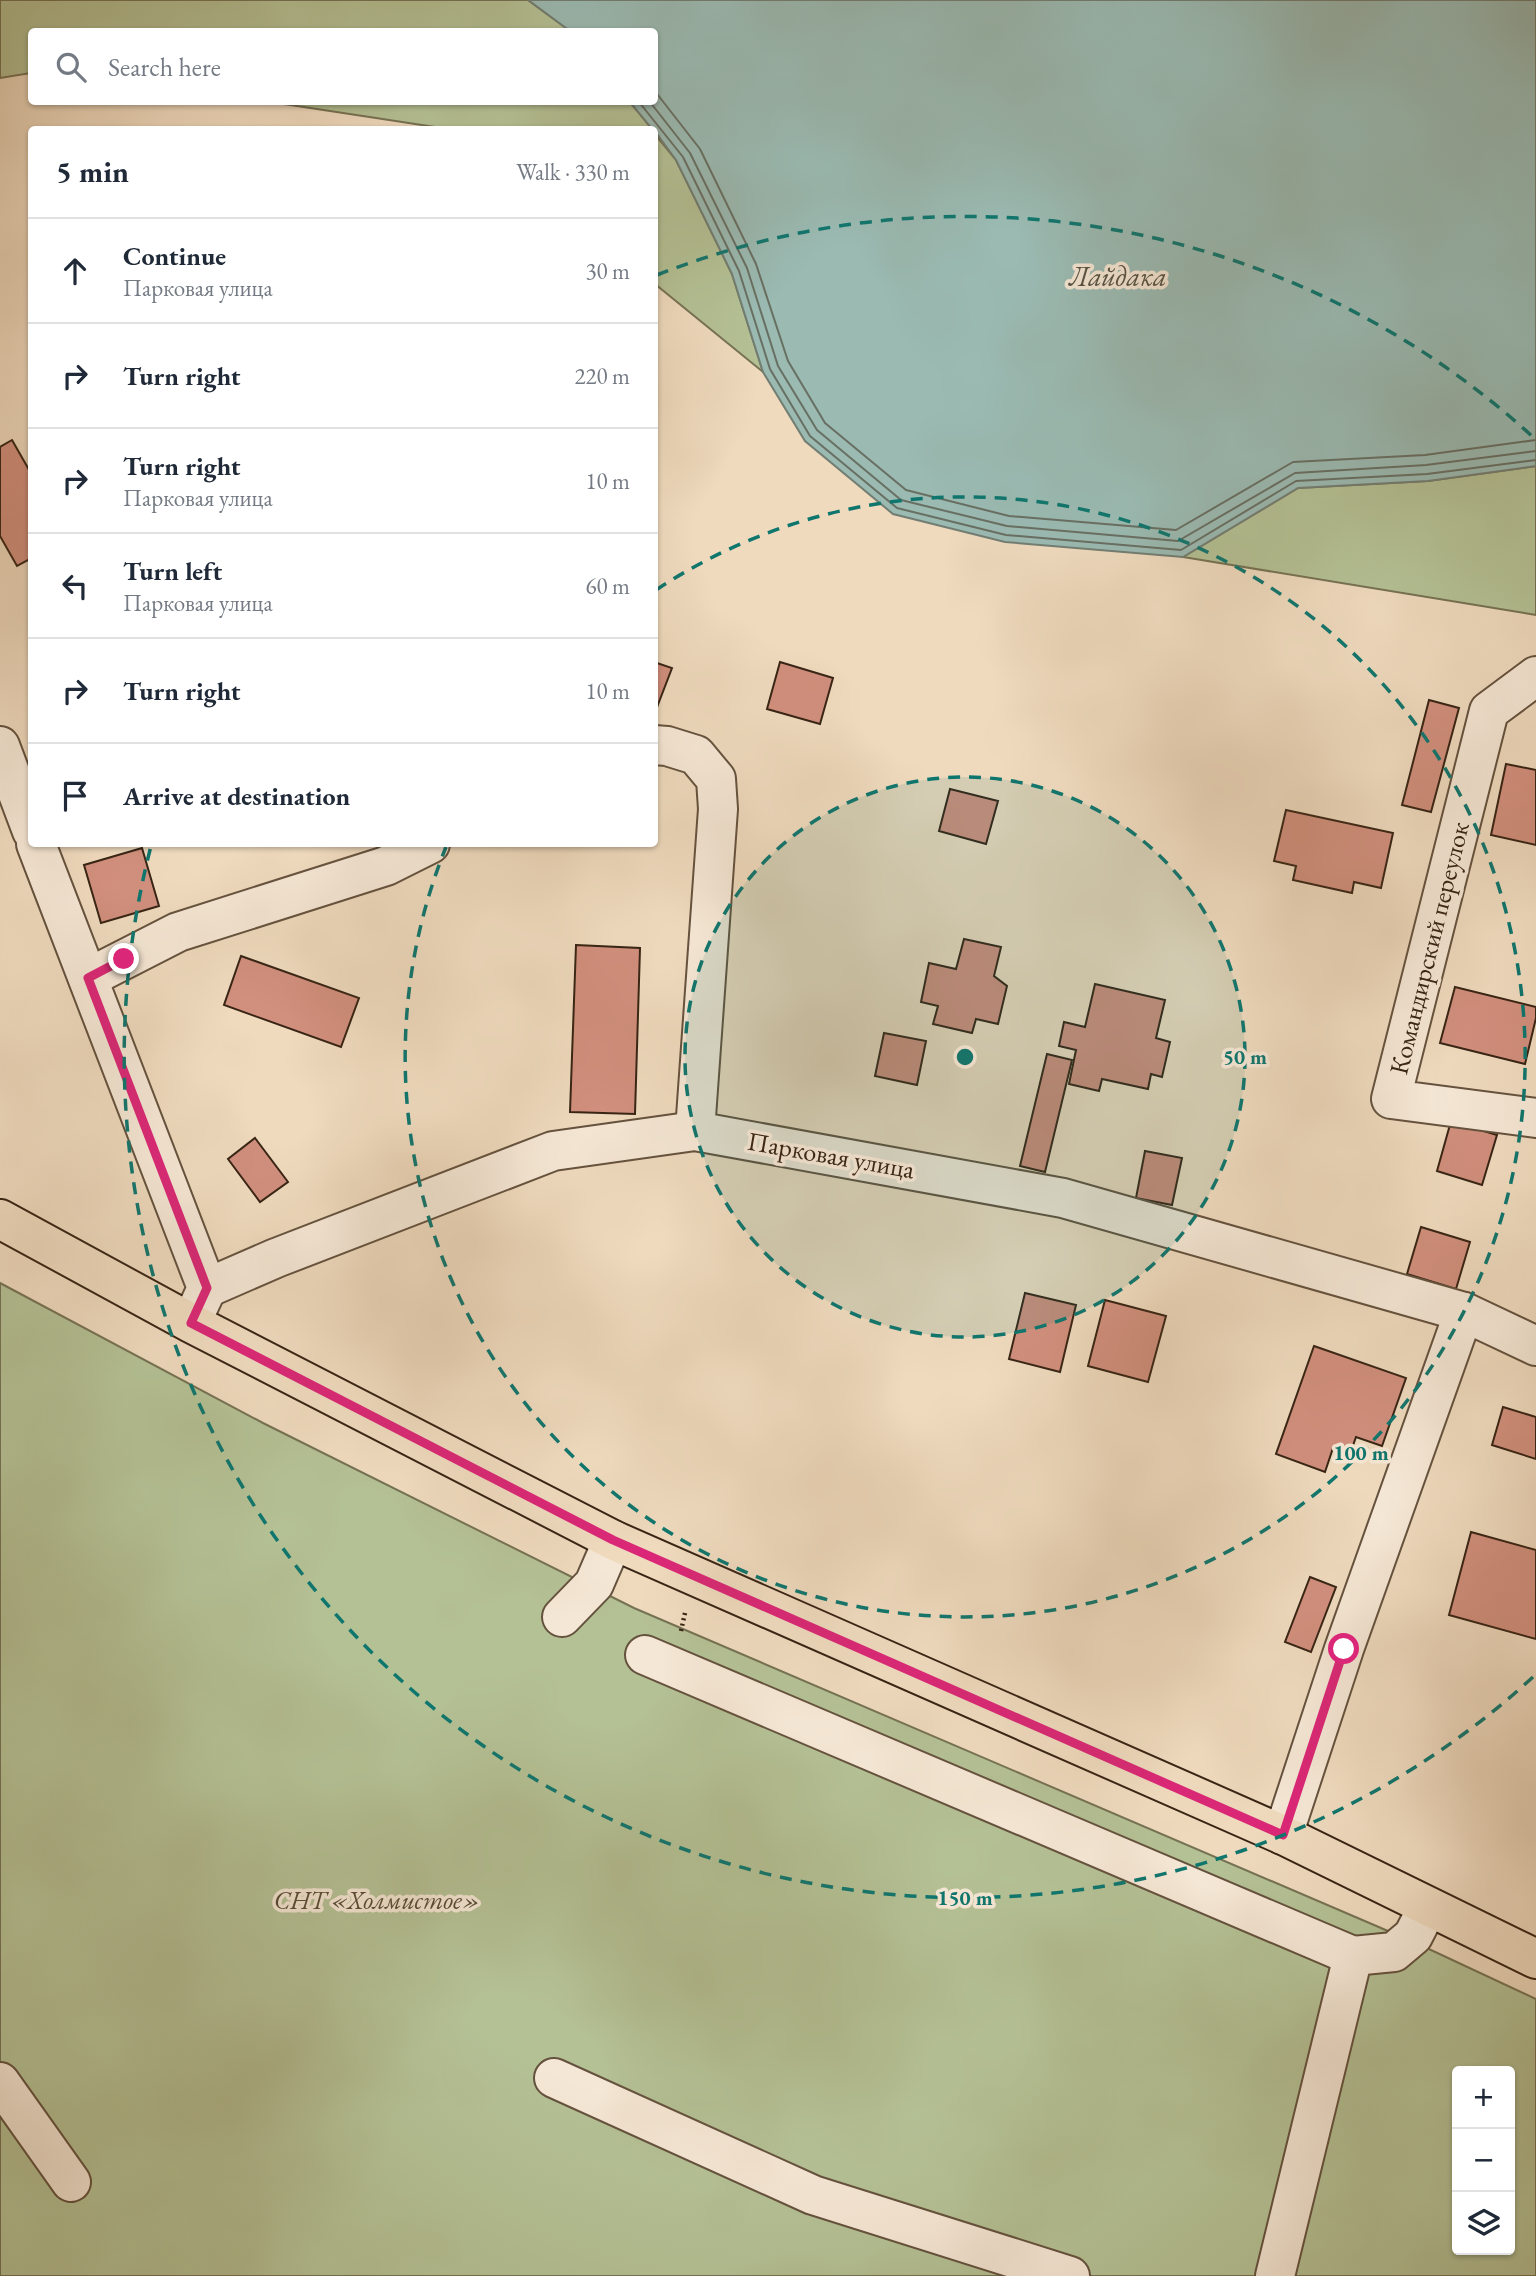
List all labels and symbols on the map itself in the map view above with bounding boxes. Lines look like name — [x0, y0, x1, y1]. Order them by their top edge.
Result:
water label: Лайдака — [1067, 258, 1167, 294]
street label: Командирский переулок — [1381, 818, 1477, 1078]
route end — [108, 943, 139, 974]
text: 50 m — [1223, 1043, 1267, 1070]
centre of rings — [953, 1045, 977, 1069]
street label: Парковая улица — [745, 1124, 918, 1187]
text: 100 m — [1333, 1439, 1389, 1466]
route start — [1328, 1633, 1359, 1664]
park label: СНТ «Холмистое» — [274, 1883, 480, 1917]
text: 150 m — [937, 1884, 993, 1911]

